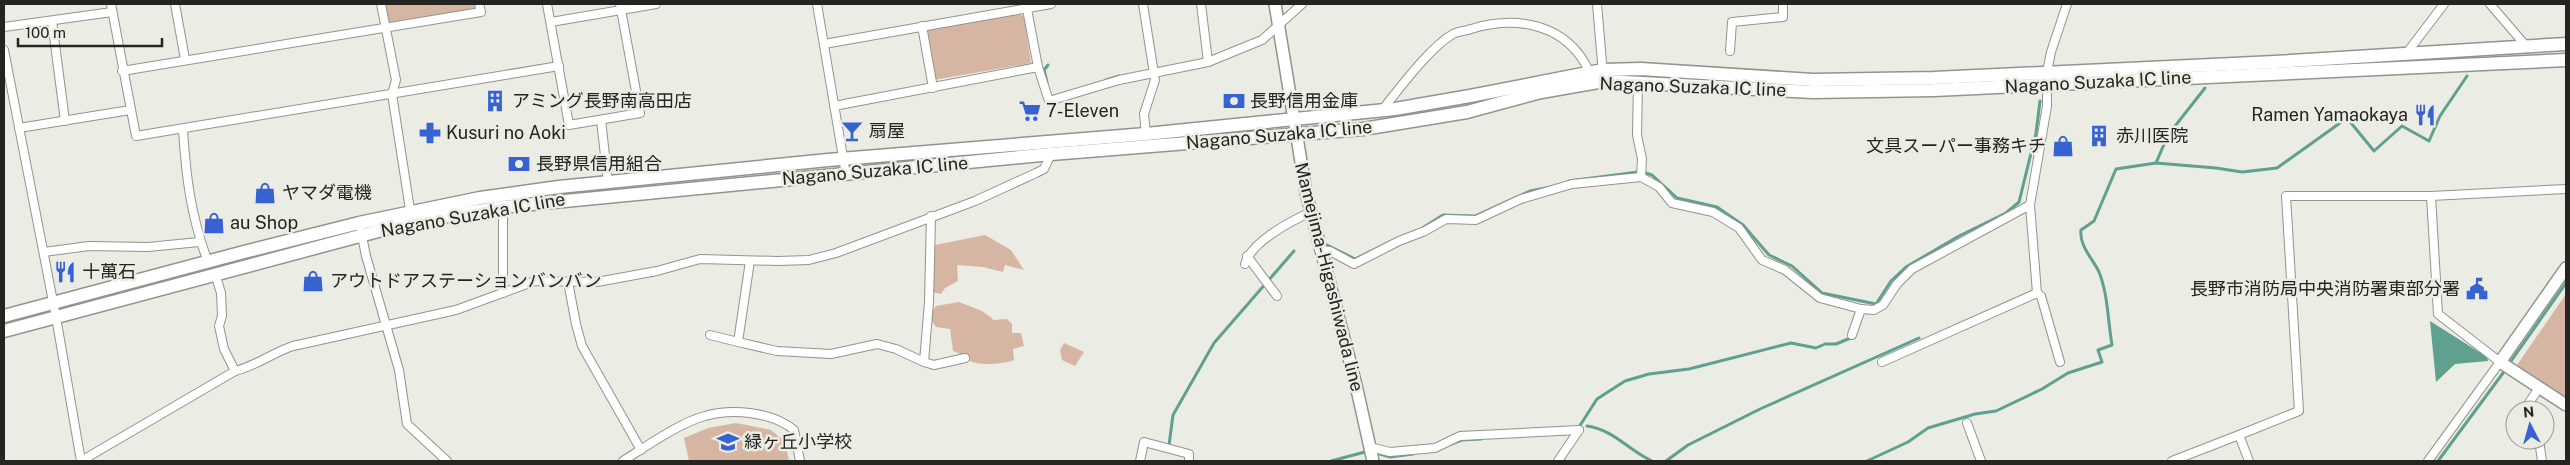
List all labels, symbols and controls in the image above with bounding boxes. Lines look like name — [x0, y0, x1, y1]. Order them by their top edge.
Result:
scale bar — [18, 15, 161, 47]
text: 100 m — [25, 24, 66, 41]
street label: Nagano Suzaka IC line — [2004, 66, 2192, 97]
street label: Nagano Suzaka IC line — [1599, 73, 1787, 100]
building icon: アミング長野南高田店 — [482, 88, 508, 114]
bank icon: 長野信用金庫 — [1221, 88, 1247, 114]
place label: アミング長野南高田店 — [512, 90, 692, 111]
place label: 長野信用金庫 — [1250, 90, 1358, 111]
supermarket icon: 7-Eleven — [1017, 98, 1043, 124]
place label: 7-Eleven — [1046, 100, 1119, 121]
restaurant icon: Ramen Yamaokaya — [2412, 102, 2438, 128]
place label: Ramen Yamaokaya — [2251, 104, 2408, 125]
street label: Nagano Suzaka IC line — [1185, 116, 1373, 153]
bar icon: 扇屋 — [839, 118, 865, 144]
pharmacy icon: Kusuri no Aoki — [417, 120, 443, 146]
place label: 扇屋 — [869, 120, 905, 141]
place label: Kusuri no Aoki — [446, 122, 566, 143]
building icon: 赤川医院 — [2086, 123, 2112, 149]
place label: 赤川医院 — [2116, 125, 2188, 146]
shop icon: 文具スーパー事務キチ — [2050, 133, 2076, 159]
place label: 文具スーパー事務キチ — [1866, 135, 2046, 156]
bank icon: 長野県信用組合 — [506, 151, 532, 177]
street label: Nagano Suzaka IC line — [781, 152, 969, 189]
place label: 長野県信用組合 — [536, 153, 662, 174]
street label: Mamejima-Higashiwada line — [1291, 160, 1368, 394]
shop icon: ヤマダ電機 — [252, 180, 278, 206]
place label: ヤマダ電機 — [282, 182, 372, 203]
street label: Nagano Suzaka IC line — [379, 188, 567, 241]
shop icon: au Shop — [201, 210, 227, 236]
place label: au Shop — [230, 212, 298, 233]
restaurant icon: 十萬石 — [52, 259, 78, 285]
place label: 十萬石 — [82, 261, 136, 282]
shop icon: アウトドアステーションバンバン — [300, 268, 326, 294]
place label: アウトドアステーションバンバン — [330, 270, 601, 291]
public building icon: 長野市消防局中央消防署東部分署 — [2464, 276, 2490, 302]
place label: 長野市消防局中央消防署東部分署 — [2190, 278, 2460, 299]
north arrow — [2505, 400, 2555, 450]
text: N — [2522, 404, 2535, 421]
school or university icon: 緑ヶ丘小学校 — [715, 429, 741, 455]
place label: 緑ヶ丘小学校 — [744, 431, 852, 452]

